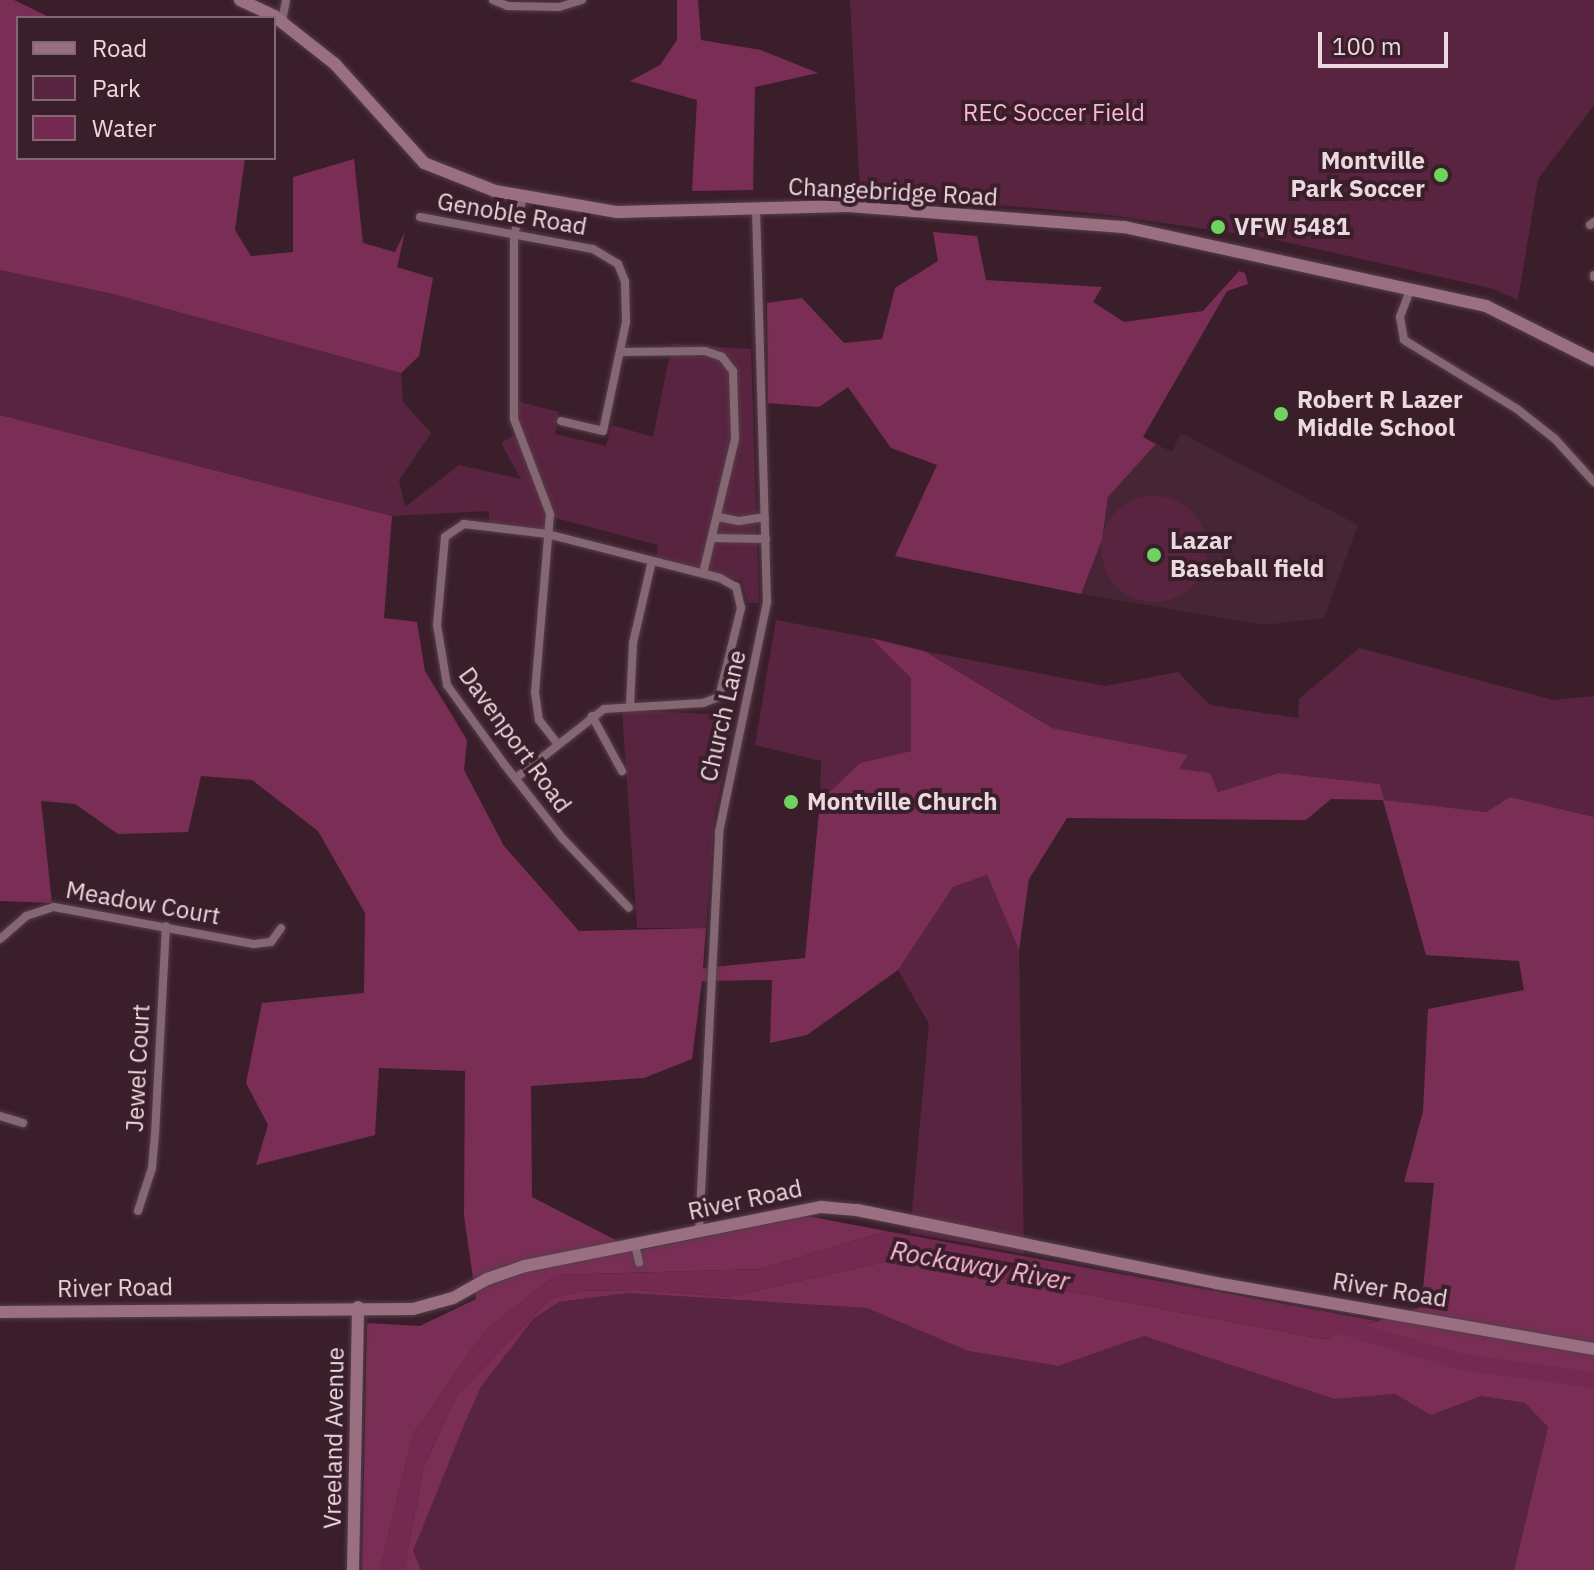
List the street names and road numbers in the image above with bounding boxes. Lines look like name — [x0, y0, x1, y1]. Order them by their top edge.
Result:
street label: Changebridge Road — [787, 172, 999, 212]
street label: Genoble Road — [435, 187, 589, 241]
street label: Church Lane — [694, 648, 752, 784]
street label: Davenport Road — [453, 662, 577, 818]
street label: Meadow Court — [64, 875, 222, 931]
street label: Jewel Court — [120, 1003, 156, 1133]
street label: River Road — [685, 1174, 805, 1226]
street label: River Road — [1331, 1267, 1449, 1313]
street label: River Road — [57, 1273, 173, 1303]
street label: Vreeland Avenue — [318, 1347, 350, 1529]

